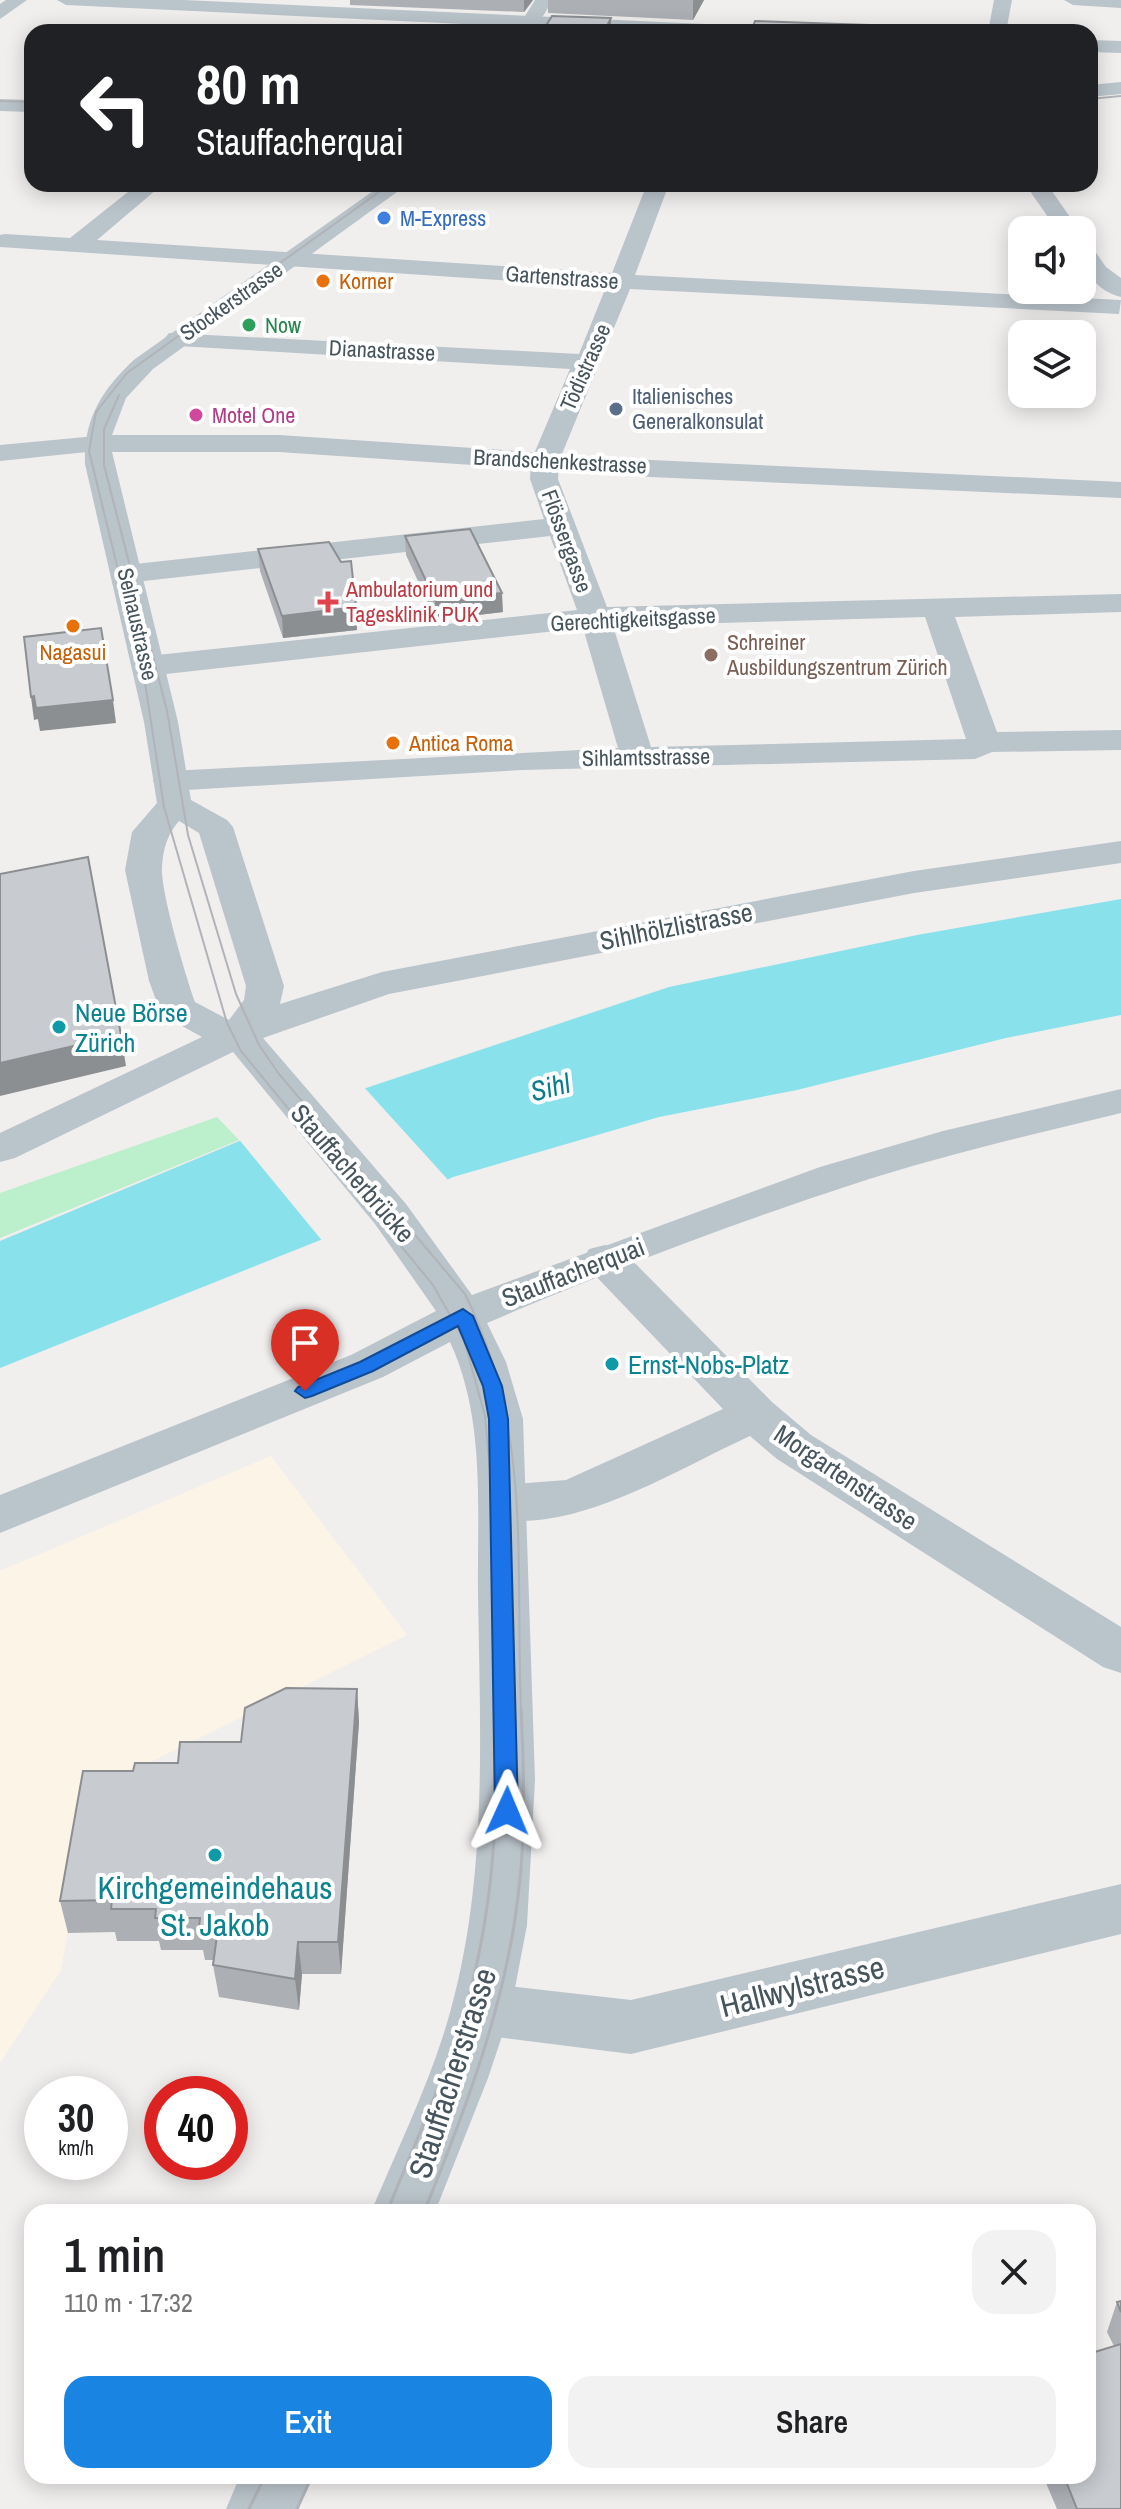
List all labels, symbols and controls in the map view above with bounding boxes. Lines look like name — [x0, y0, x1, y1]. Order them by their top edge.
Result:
text: 80 m — [196, 46, 301, 121]
icon: left — [64, 56, 168, 160]
text: Stauffacherquai — [196, 118, 404, 166]
place label: M-Express — [400, 203, 486, 233]
marker: M-Express — [375, 209, 393, 227]
map controls — [1008, 216, 1096, 408]
button: sound — [1008, 216, 1096, 304]
street label: Stockerstrasse — [174, 254, 288, 348]
street label: Gartenstrasse — [504, 258, 620, 296]
place label: Korner — [339, 266, 393, 296]
marker: Korner — [314, 272, 332, 290]
place label: Now — [265, 310, 301, 340]
marker: Now — [240, 316, 258, 334]
street label: Tödistrasse — [553, 319, 617, 415]
button: layers — [1008, 320, 1096, 408]
street label: Dianastrasse — [328, 332, 436, 368]
place label: Italienisches Generalkonsulat — [632, 381, 763, 436]
place label: Motel One — [212, 400, 295, 430]
marker: Italienisches Generalkonsulat — [607, 400, 625, 418]
marker: Motel One — [187, 406, 205, 424]
street label: Brandschenkestrasse — [473, 441, 647, 481]
street label: Flössergasse — [535, 485, 599, 597]
street label: Selnaustrasse — [111, 565, 165, 683]
place label: Ambulatorium und Tagesklinik PUK — [345, 574, 493, 629]
marker: Ambulatorium und Tagesklinik PUK — [317, 591, 339, 613]
street label: Gerechtigkeitsgasse — [550, 600, 716, 638]
marker: Nagasui — [64, 617, 82, 635]
place label: Schreiner Ausbildungszentrum Zürich — [726, 627, 948, 682]
place label: Nagasui — [39, 637, 107, 667]
marker: Schreiner Ausbildungszentrum Zürich — [702, 646, 720, 664]
place label: Antica Roma — [408, 728, 513, 758]
marker: Antica Roma — [384, 734, 402, 752]
street label: Sihlamtsstrasse — [582, 741, 710, 773]
street label: Sihlhölzlistrasse — [596, 894, 756, 958]
place label: Neue Börse Zürich — [75, 995, 188, 1060]
marker: Neue Börse Zürich — [50, 1018, 68, 1036]
water label: Sihl — [526, 1064, 575, 1110]
street label: Stauffacherbrücke — [283, 1096, 423, 1250]
street label: Stauffacherquai — [497, 1229, 649, 1315]
pin — [271, 1309, 339, 1391]
icon: arrive — [283, 1321, 327, 1365]
place label: Ernst-Nobs-Platz — [628, 1347, 789, 1382]
marker: Ernst-Nobs-Platz — [603, 1355, 621, 1373]
street label: Morgartenstrasse — [767, 1416, 925, 1538]
position arrow — [465, 1769, 549, 1853]
marker: Kirchgemeindehaus St. Jakob — [206, 1846, 224, 1864]
place label: Kirchgemeindehaus St. Jakob — [98, 1866, 332, 1946]
street label: Hallwylstrasse — [715, 1945, 889, 2027]
street label: Stauffacherstrasse — [398, 1963, 506, 2183]
speed limit sign: 40 — [144, 2076, 248, 2180]
text: 30 — [58, 2091, 94, 2144]
text: km/h — [58, 2134, 94, 2161]
text: 1 min — [64, 2222, 165, 2287]
button: close — [972, 2230, 1056, 2314]
text: 110 m · 17:32 — [64, 2285, 193, 2320]
button: Exit — [64, 2376, 552, 2468]
button: Share — [568, 2376, 1056, 2468]

